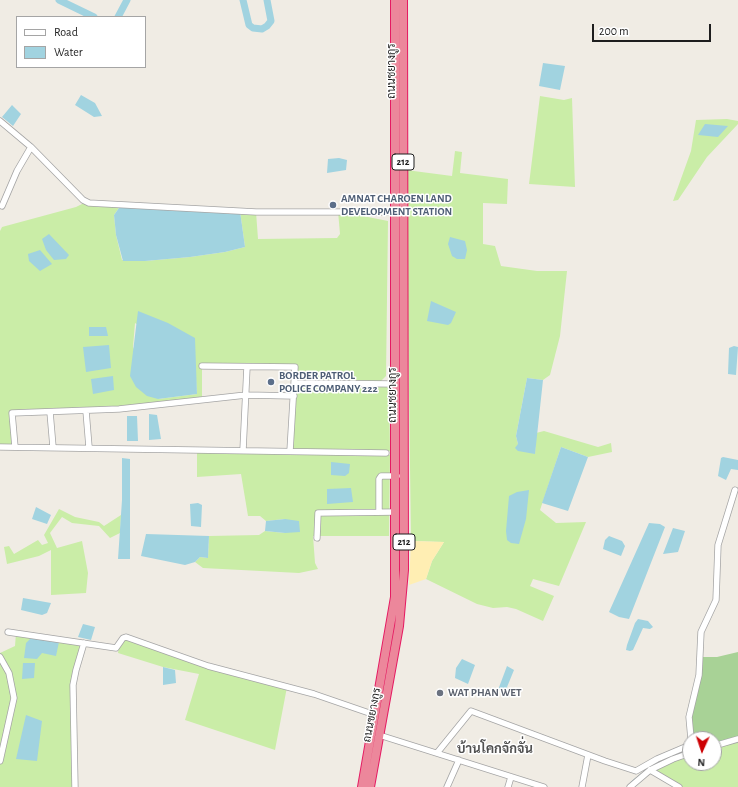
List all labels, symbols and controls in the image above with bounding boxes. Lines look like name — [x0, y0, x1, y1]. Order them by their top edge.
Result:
legend — [16, 16, 146, 68]
scale bar — [594, 16, 713, 42]
text: 200 m — [599, 25, 629, 37]
text: Road — [54, 26, 78, 38]
street label: ถนนชยางกูร — [385, 43, 399, 99]
text: Water — [54, 46, 83, 58]
road number: 212 — [392, 154, 414, 170]
place label: AMNAT CHAROEN LAND DEVELOPMENT STATION — [341, 192, 452, 218]
marker: AMNAT CHAROEN LAND DEVELOPMENT STATION — [328, 200, 338, 210]
street label: ถนนชยางกูร — [386, 367, 400, 423]
place label: BORDER PATROL POLICE COMPANY 222 — [279, 369, 378, 395]
marker: BORDER PATROL POLICE COMPANY 222 — [266, 377, 276, 387]
road number: 212 — [393, 534, 415, 550]
place label: WAT PHAN WET — [448, 686, 521, 700]
street label: ถนนชยางกูร — [360, 687, 384, 743]
marker: WAT PHAN WET — [435, 688, 445, 698]
north arrow — [682, 731, 722, 771]
district label: บ้านโคกจักจั่น — [457, 741, 533, 757]
text: N — [697, 757, 706, 768]

